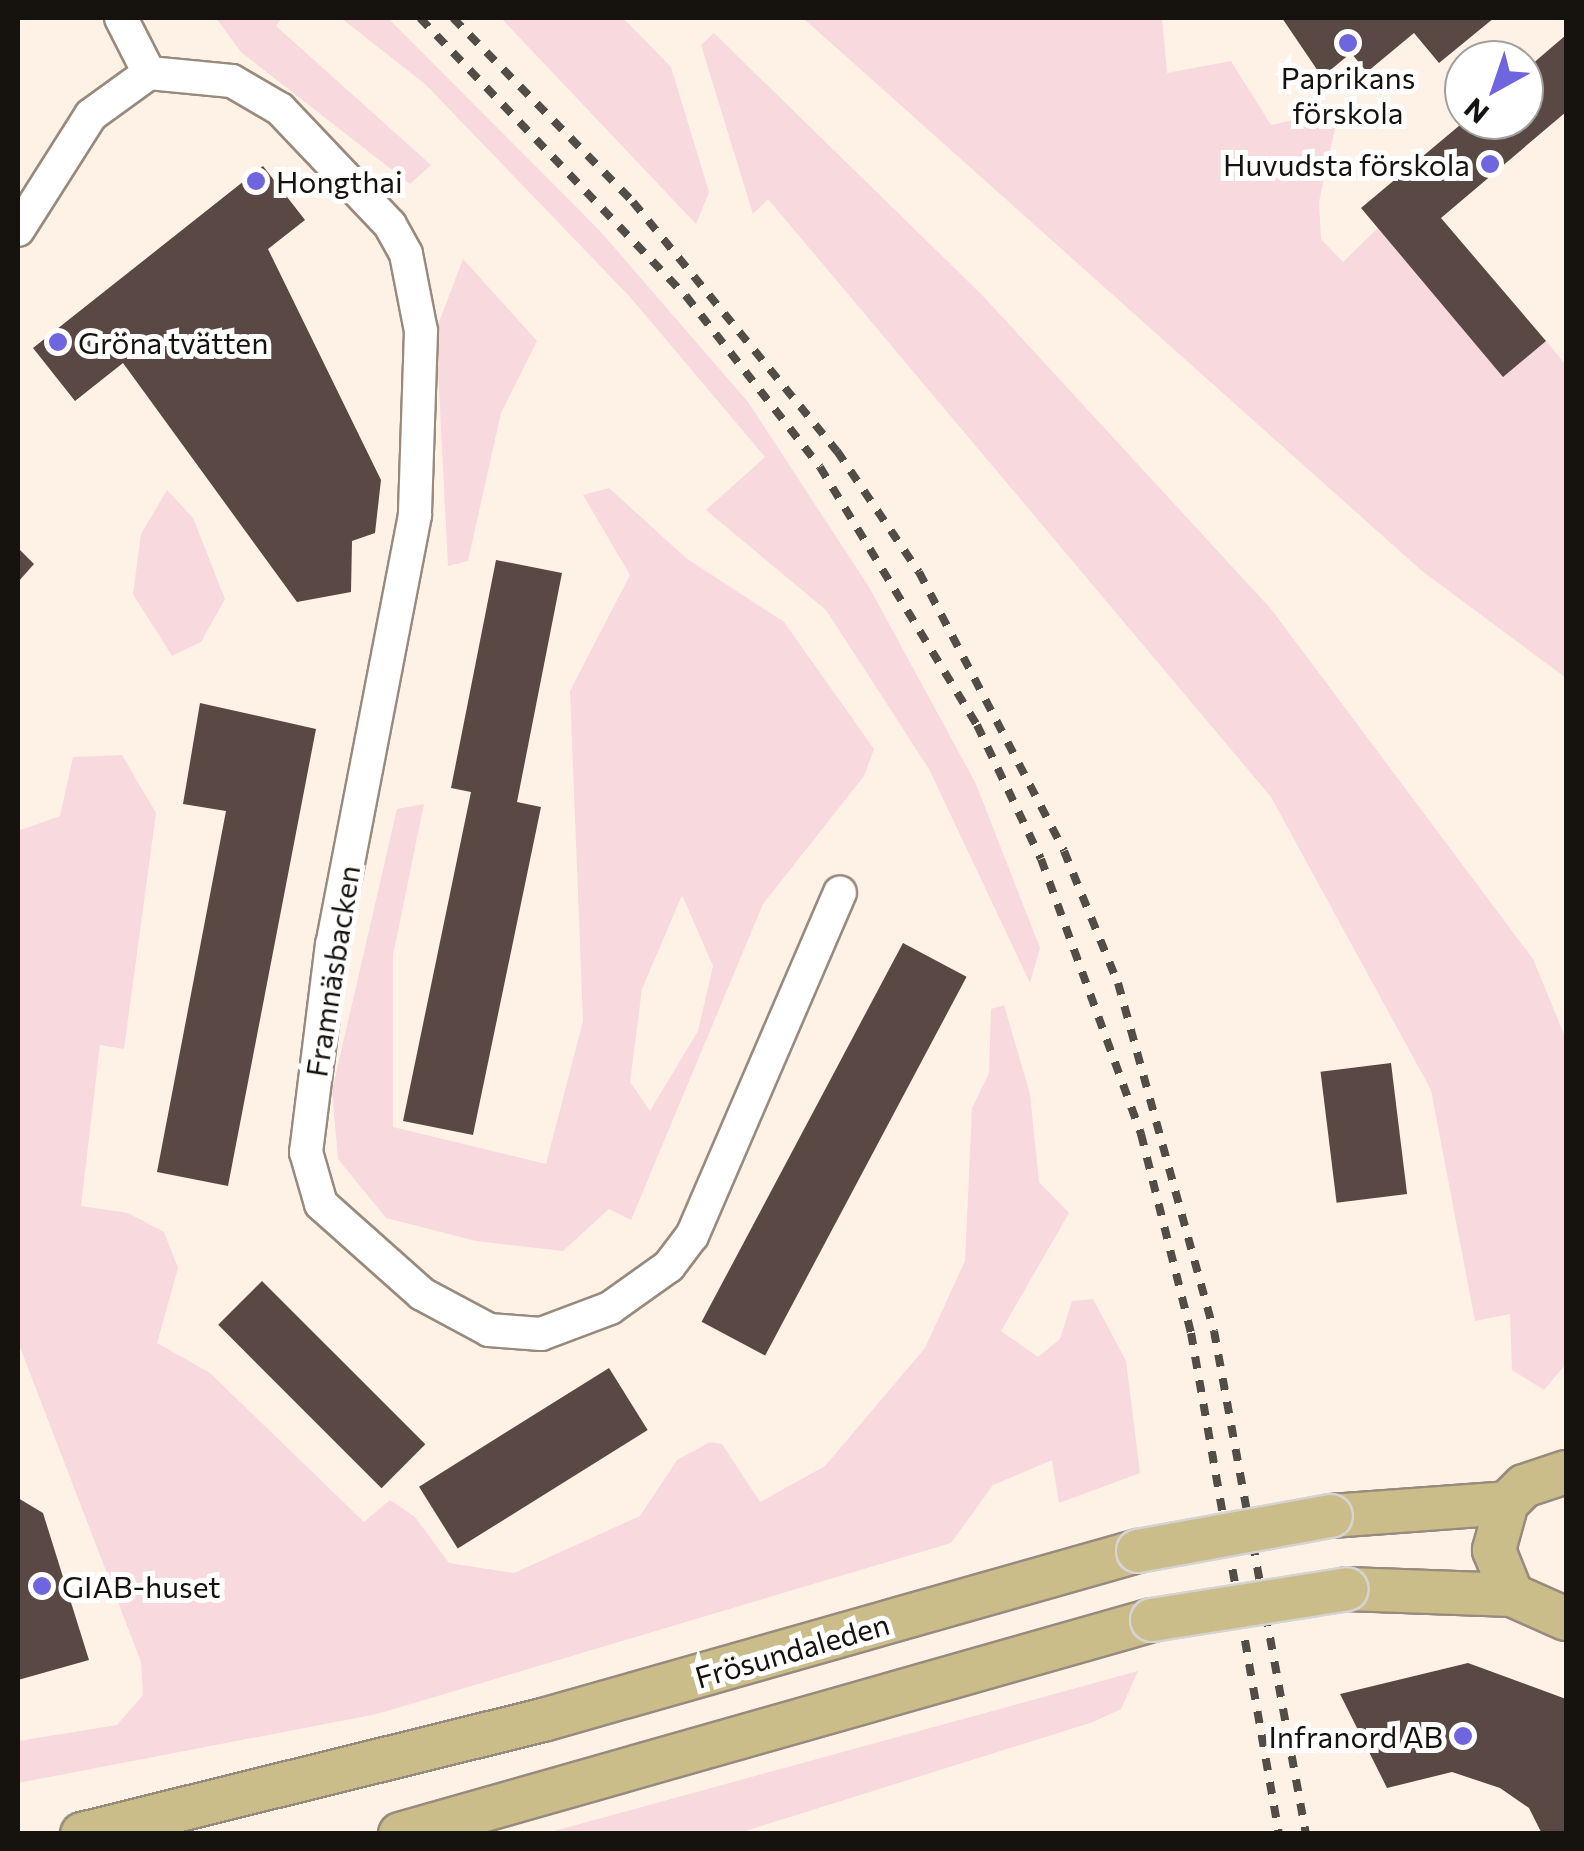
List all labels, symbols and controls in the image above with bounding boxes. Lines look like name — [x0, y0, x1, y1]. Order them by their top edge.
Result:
marker: Paprikans förskola — [1337, 32, 1359, 54]
north arrow — [1444, 40, 1544, 140]
place label: Paprikans förskola — [1281, 59, 1415, 130]
text: N — [1457, 92, 1495, 131]
place label: Huvudsta förskola — [1223, 146, 1470, 182]
marker: Huvudsta förskola — [1479, 153, 1501, 175]
place label: Hongthai — [276, 163, 403, 199]
marker: Hongthai — [245, 170, 267, 192]
place label: Gröna tvätten — [78, 324, 268, 360]
marker: Gröna tvätten — [47, 331, 69, 353]
street label: Framnäsbacken — [298, 863, 366, 1079]
place label: GIAB-huset — [62, 1568, 221, 1604]
marker: GIAB-huset — [31, 1575, 53, 1597]
street label: Frösundaleden — [691, 1605, 893, 1695]
place label: Infranord AB — [1268, 1718, 1443, 1754]
marker: Infranord AB — [1452, 1725, 1474, 1747]

